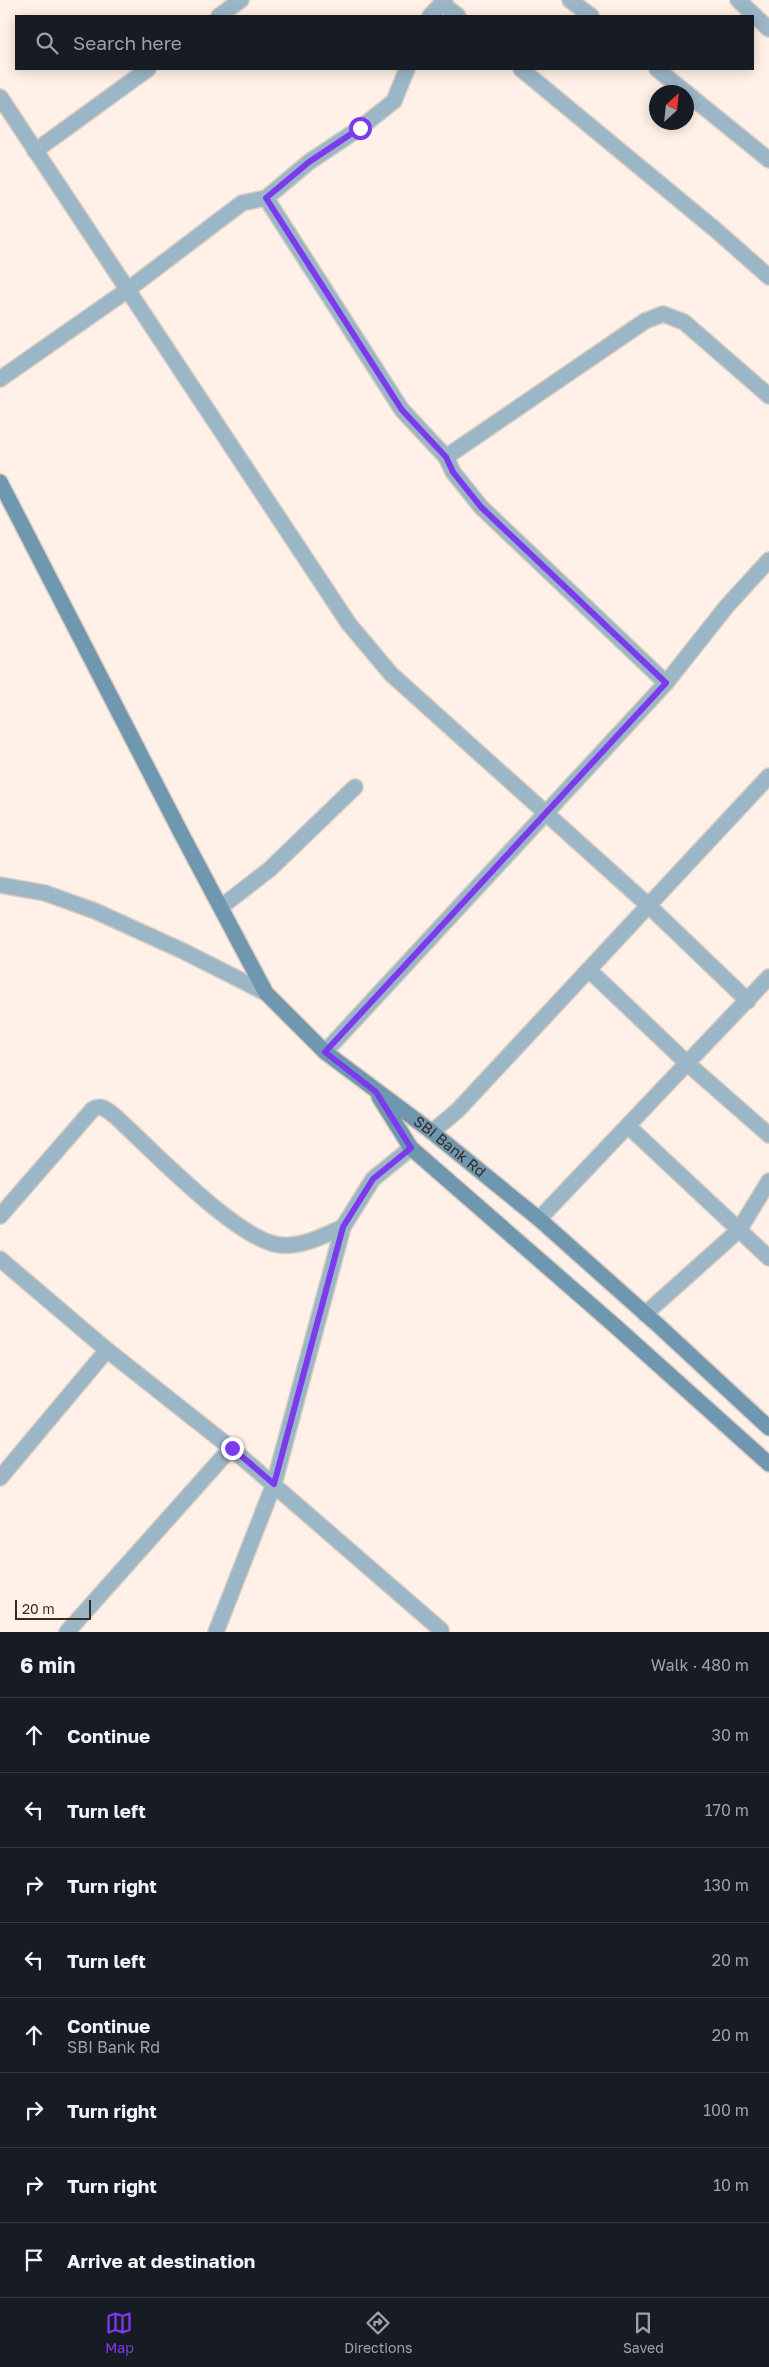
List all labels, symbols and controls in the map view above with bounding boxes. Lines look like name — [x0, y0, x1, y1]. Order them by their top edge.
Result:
search box — [15, 15, 754, 70]
icon: search — [33, 29, 61, 57]
text: Search here — [73, 31, 182, 54]
north arrow — [649, 85, 694, 130]
route start — [349, 117, 372, 140]
street label: SBI Bank Rd — [410, 1111, 490, 1180]
route end — [221, 1437, 244, 1460]
scale bar — [15, 1597, 91, 1620]
text: 20 m — [22, 1600, 55, 1617]
text: 6 min — [20, 1652, 75, 1678]
text: Walk · 480 m — [651, 1655, 749, 1675]
icon: ahead — [20, 1721, 48, 1749]
text: Continue — [67, 1724, 150, 1747]
text: 30 m — [712, 1725, 749, 1745]
icon: left — [20, 1796, 48, 1824]
text: Turn left — [67, 1799, 146, 1822]
text: 170 m — [705, 1800, 749, 1820]
icon: right — [20, 1871, 48, 1899]
text: Turn right — [67, 1874, 157, 1897]
text: 130 m — [704, 1875, 749, 1895]
icon: left — [20, 1946, 48, 1974]
text: Turn left — [67, 1949, 146, 1972]
text: 20 m — [712, 1950, 749, 1970]
text: Continue — [67, 2014, 150, 2037]
icon: ahead — [20, 2021, 48, 2049]
text: 20 m — [712, 2025, 749, 2045]
text: SBI Bank Rd — [67, 2037, 160, 2057]
icon: right — [20, 2096, 48, 2124]
text: Turn right — [67, 2099, 157, 2122]
text: 100 m — [703, 2100, 749, 2120]
icon: right — [20, 2171, 48, 2199]
text: Turn right — [67, 2174, 157, 2197]
text: 10 m — [713, 2175, 749, 2195]
icon: arrive — [20, 2246, 48, 2274]
text: Arrive at destination — [67, 2249, 255, 2272]
tab: Map — [105, 2309, 134, 2356]
tab: Directions — [344, 2309, 413, 2356]
tab: Saved — [623, 2309, 664, 2356]

